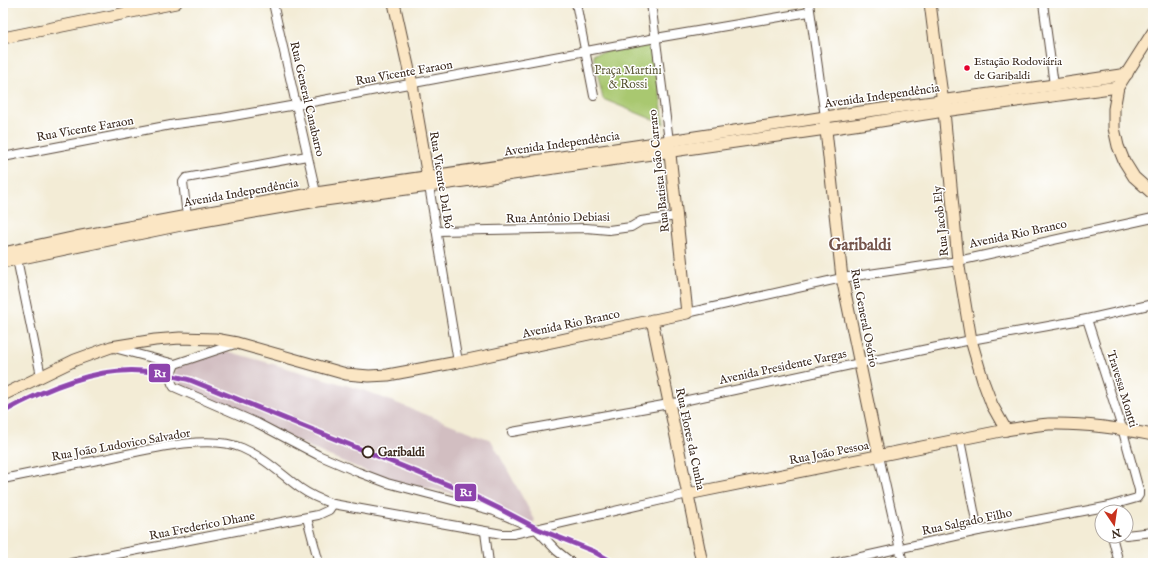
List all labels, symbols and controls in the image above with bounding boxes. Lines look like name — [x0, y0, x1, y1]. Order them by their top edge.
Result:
street label: Rua General Canabarro — [286, 40, 328, 159]
place label: Estação Rodoviária de Garibaldi — [974, 55, 1062, 83]
street label: Rua Vicente Faraon — [354, 57, 454, 89]
park label: Praça Martini & Rossi — [594, 63, 662, 92]
marker: Estação Rodoviária de Garibaldi — [962, 63, 972, 73]
street label: Avenida Independência — [822, 80, 941, 113]
street label: Rua Batista João Carraro — [645, 108, 674, 233]
street label: Rua Vicente Faraon — [35, 113, 135, 145]
street label: Avenida Independência — [502, 128, 621, 161]
street label: Rua Vicente Dal Bó — [426, 130, 456, 230]
street label: Avenida Independência — [182, 175, 300, 212]
street label: Rua Jacob Ely — [930, 185, 953, 257]
street label: Rua Antônio Debiasi — [506, 210, 610, 226]
street label: Avenida Rio Branco — [967, 216, 1069, 252]
district label: Garibaldi — [829, 236, 892, 256]
street label: Rua General Osório — [847, 267, 881, 369]
street label: Avenida Rio Branco — [520, 306, 622, 342]
street label: Avenida Presidente Vargas — [717, 346, 848, 388]
street label: Travessa Montti — [1103, 349, 1141, 429]
line badge: R1 — [148, 363, 171, 383]
text: R1 — [154, 367, 166, 381]
street label: Rua Flores da Cunha — [672, 387, 708, 492]
street label: Rua João Ludovico Salvador — [50, 425, 192, 466]
street label: Rua João Pessoa — [788, 438, 871, 469]
marker: Garibaldi — [361, 445, 375, 459]
place label: Garibaldi — [378, 445, 426, 460]
line badge: R1 — [454, 483, 477, 502]
text: R1 — [460, 486, 472, 500]
north arrow — [1094, 504, 1134, 544]
street label: Rua Salgado Filho — [921, 505, 1014, 539]
street label: Rua Frederico Dhane — [148, 508, 257, 544]
text: N — [1109, 525, 1123, 541]

